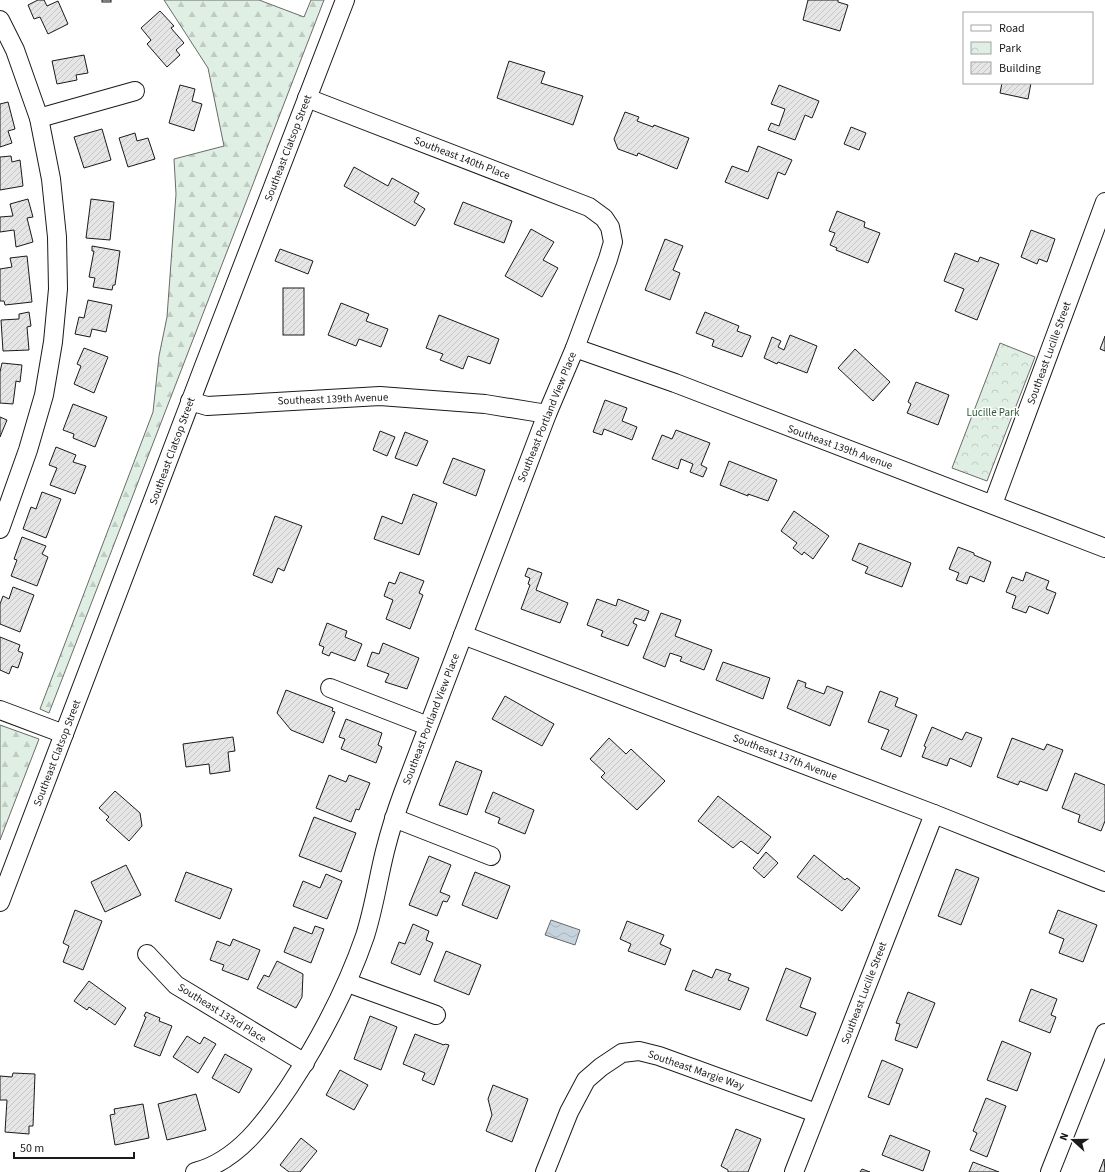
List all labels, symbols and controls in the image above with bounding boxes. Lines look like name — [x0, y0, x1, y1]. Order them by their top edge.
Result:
legend — [963, 12, 1093, 84]
text: Road — [999, 20, 1025, 37]
text: Park — [999, 40, 1021, 57]
text: Building — [999, 60, 1041, 77]
street label: Southeast Clatsop Street — [261, 92, 315, 204]
street label: Southeast 140th Place — [412, 133, 513, 183]
street label: Southeast Lucille Street — [1023, 299, 1075, 407]
street label: Southeast Portland View Place — [514, 349, 580, 485]
street label: Southeast 139th Avenue — [277, 390, 389, 408]
street label: Southeast Clatsop Street — [146, 395, 199, 507]
park label: Lucille Park — [967, 405, 1020, 420]
street label: Southeast 139th Avenue — [785, 421, 895, 473]
street label: Southeast Portland View Place — [399, 651, 463, 787]
street label: Southeast Clatsop Street — [30, 697, 84, 809]
street label: Southeast 137th Avenue — [731, 730, 840, 784]
street label: Southeast Lucille Street — [838, 939, 891, 1046]
street label: Southeast 133rd Place — [175, 980, 270, 1047]
street label: Southeast Margie Way — [646, 1046, 746, 1094]
north arrow — [1053, 1120, 1093, 1160]
text: N — [1056, 1130, 1072, 1143]
scale bar — [14, 1134, 134, 1160]
text: 50 m — [20, 1140, 44, 1157]

